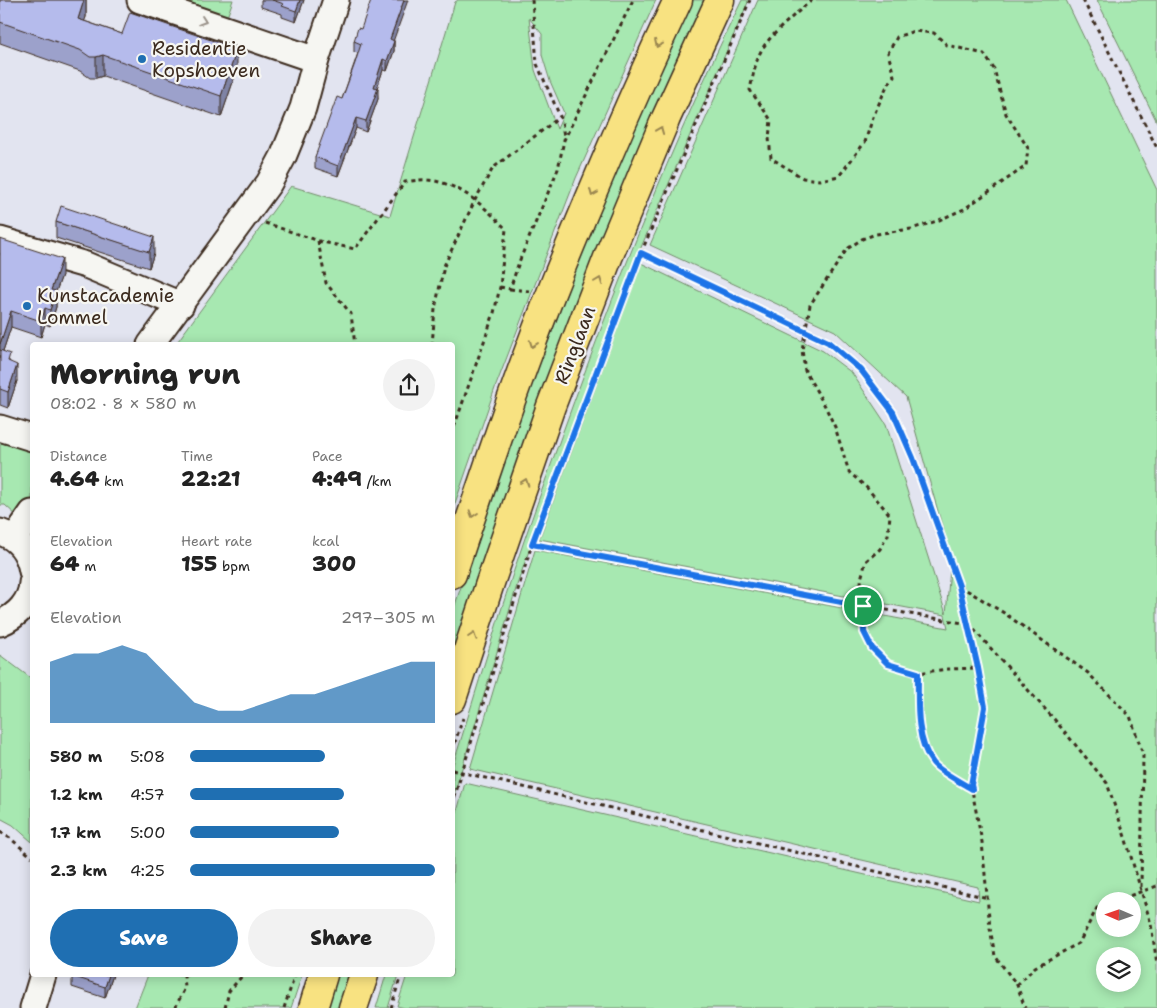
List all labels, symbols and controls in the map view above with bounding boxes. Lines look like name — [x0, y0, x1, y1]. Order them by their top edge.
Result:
one-way arrow — [198, 15, 207, 25]
place label: Residentie Kopshoeven — [152, 36, 260, 83]
one-way arrow — [653, 39, 664, 48]
marker: Residentie Kopshoeven — [136, 53, 148, 65]
one-way arrow — [654, 126, 665, 135]
one-way arrow — [589, 188, 600, 197]
one-way arrow — [593, 277, 603, 285]
place label: Kunstacademie Lommel — [37, 283, 175, 330]
marker: Kunstacademie Lommel — [21, 300, 33, 312]
street label: Ringlaan — [549, 302, 601, 388]
one-way arrow — [529, 339, 539, 348]
text: Morning run — [50, 355, 240, 393]
button: share — [383, 359, 435, 411]
text: 08:02 · 8 × 580 m — [50, 393, 196, 414]
text: Distance — [50, 447, 107, 465]
text: Time — [181, 447, 213, 465]
text: Pace — [312, 447, 343, 465]
text: 4.64 — [50, 465, 99, 493]
text: 22:21 — [181, 465, 240, 493]
text: 4:49 — [312, 465, 362, 493]
text: km — [99, 472, 124, 490]
text: /km — [362, 472, 392, 490]
one-way arrow — [519, 479, 529, 487]
one-way arrow — [468, 509, 478, 517]
text: Elevation — [50, 532, 113, 550]
text: Heart rate — [181, 532, 252, 550]
text: kcal — [312, 532, 339, 550]
text: 64 — [50, 550, 80, 578]
text: 155 — [181, 550, 217, 578]
text: 300 — [312, 550, 356, 578]
text: m — [80, 557, 96, 575]
text: bpm — [217, 557, 250, 575]
pin — [842, 585, 884, 627]
icon: arrive — [849, 592, 877, 620]
text: Elevation — [50, 607, 122, 628]
text: 297–305 m — [341, 607, 435, 628]
one-way arrow — [467, 633, 477, 641]
text: 580 m — [50, 746, 102, 767]
text: 5:08 — [130, 746, 165, 767]
text: 1.2 km — [50, 784, 103, 805]
text: 4:57 — [130, 784, 165, 805]
text: 1.7 km — [50, 822, 101, 843]
text: 5:00 — [130, 822, 165, 843]
text: 2.3 km — [50, 860, 107, 881]
text: 4:25 — [130, 860, 165, 881]
north arrow — [1096, 892, 1141, 938]
map controls — [1096, 892, 1141, 992]
button: Save — [50, 909, 238, 967]
button: Share — [248, 909, 435, 967]
button: layers — [1096, 947, 1141, 992]

